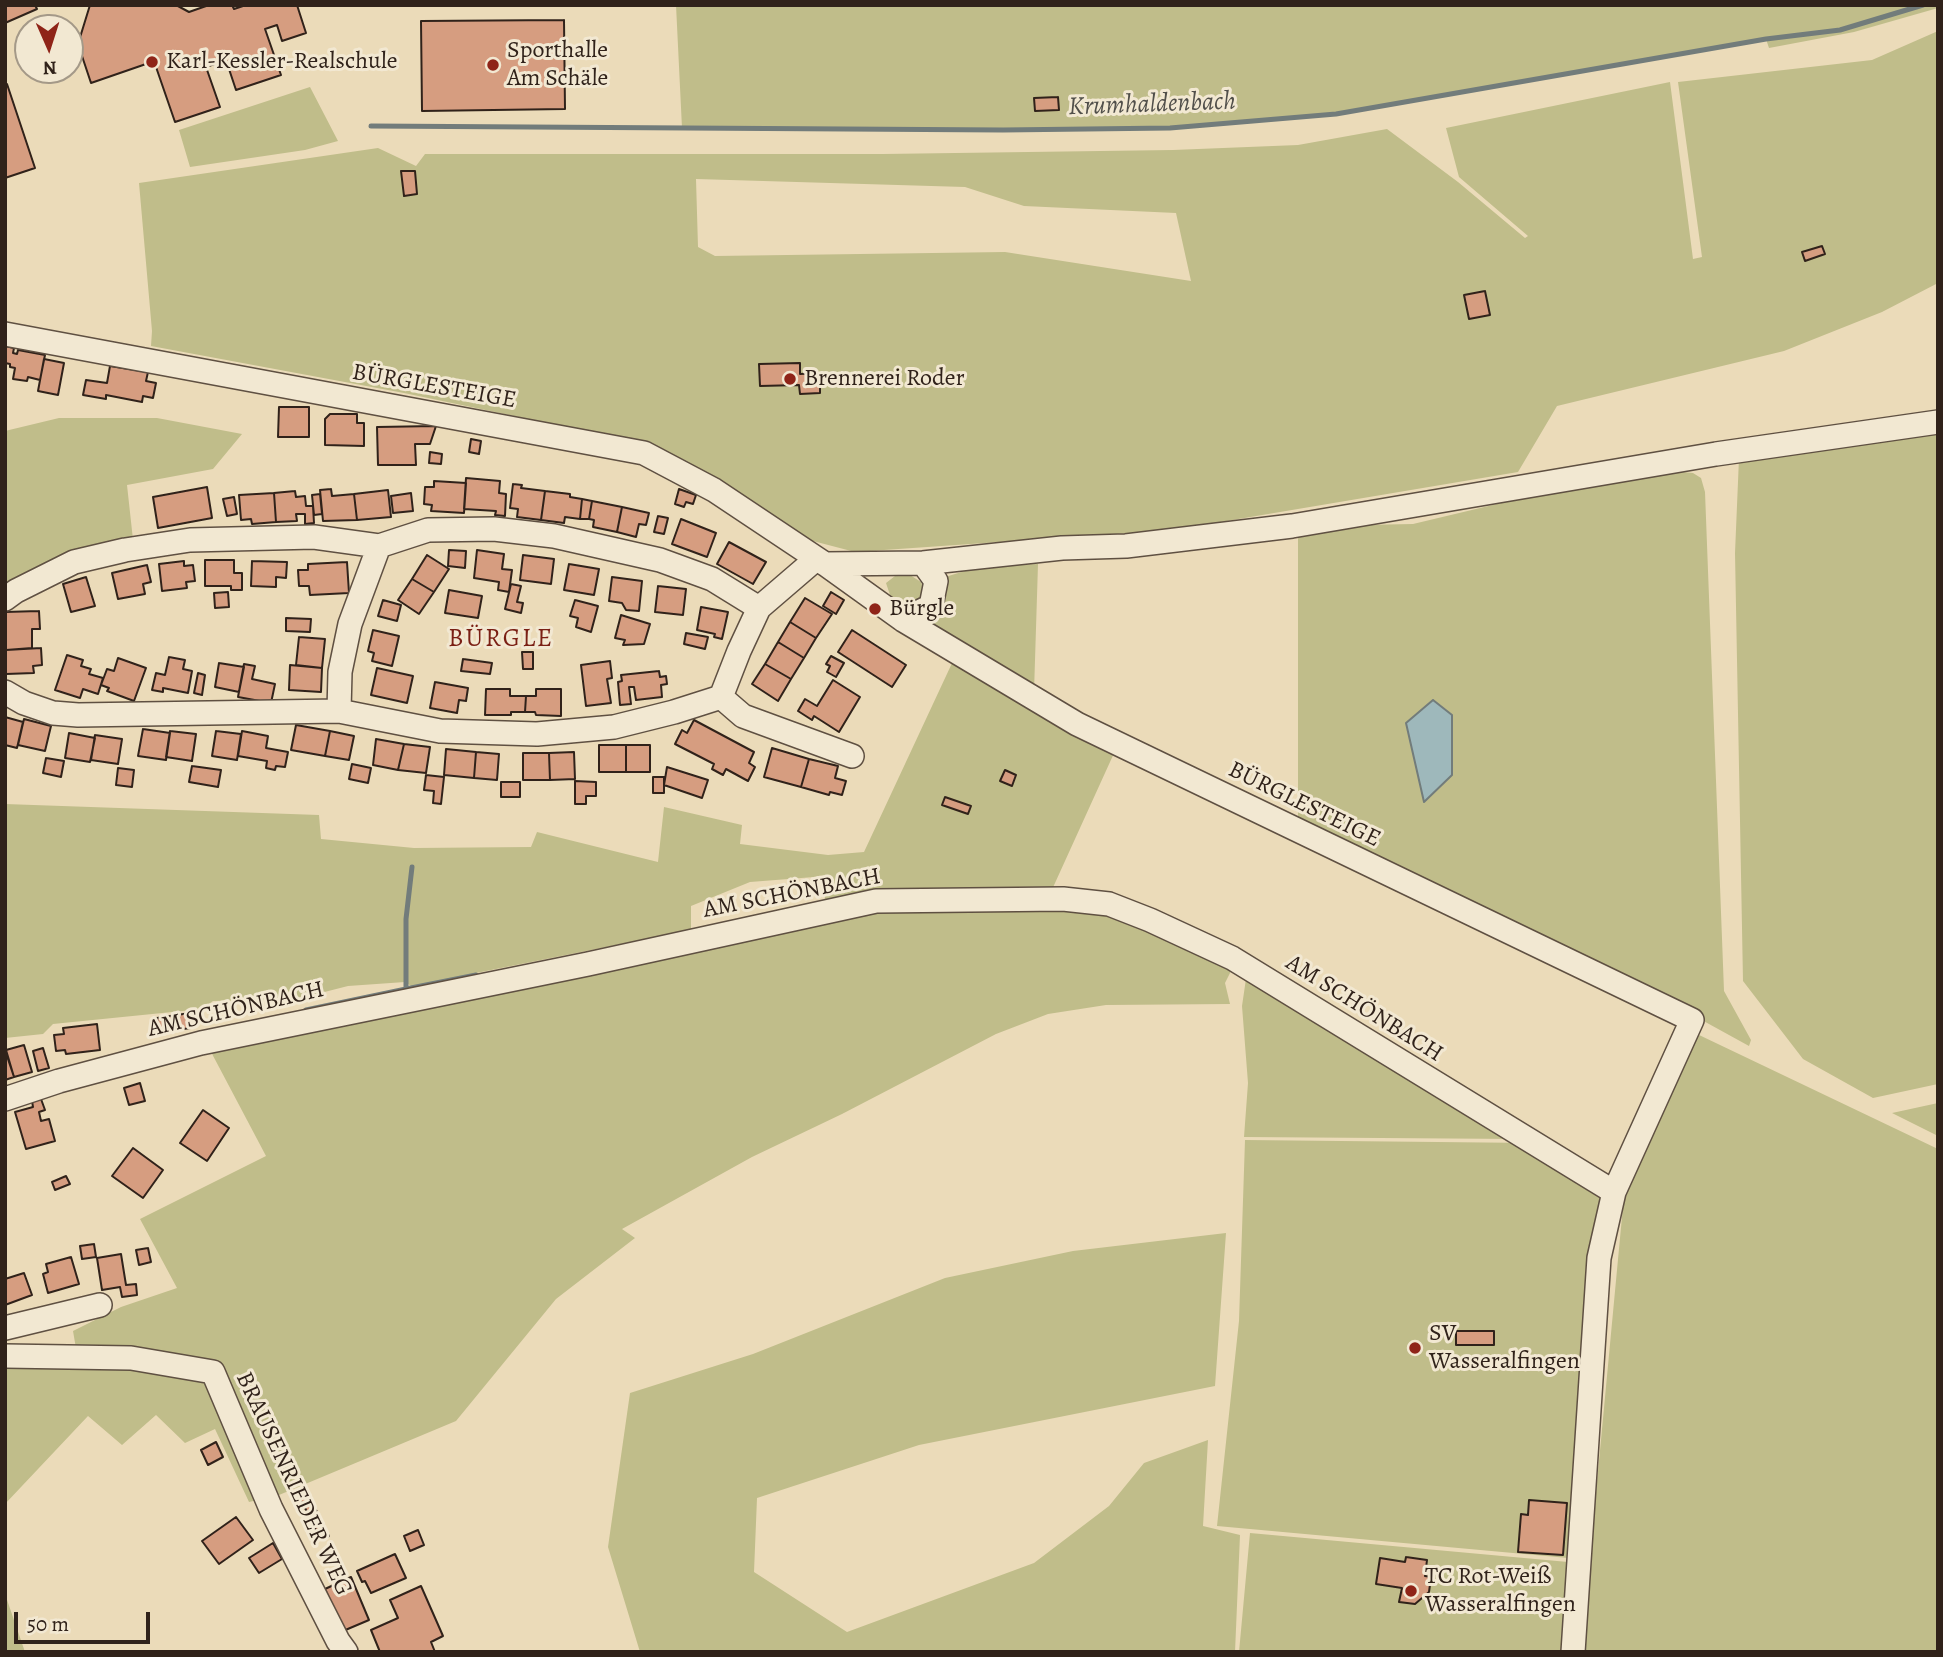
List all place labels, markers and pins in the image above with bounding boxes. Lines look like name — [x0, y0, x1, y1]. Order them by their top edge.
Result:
place label: Sporthalle Am Schäle — [507, 37, 608, 93]
place label: Karl-Kessler-Realschule — [166, 48, 398, 76]
marker: Karl-Kessler-Realschule — [144, 54, 160, 70]
marker: Sporthalle Am Schäle — [485, 57, 501, 73]
place label: Brennerei Roder — [804, 365, 965, 393]
marker: Brennerei Roder — [782, 371, 798, 387]
place label: Bürgle — [889, 595, 954, 623]
marker: Bürgle — [867, 601, 883, 617]
place label: SV Wasseralfingen — [1429, 1320, 1580, 1376]
marker: SV Wasseralfingen — [1407, 1340, 1423, 1356]
place label: TC Rot-Weiß Wasseralfingen — [1425, 1563, 1576, 1619]
marker: TC Rot-Weiß Wasseralfingen — [1403, 1583, 1419, 1599]

